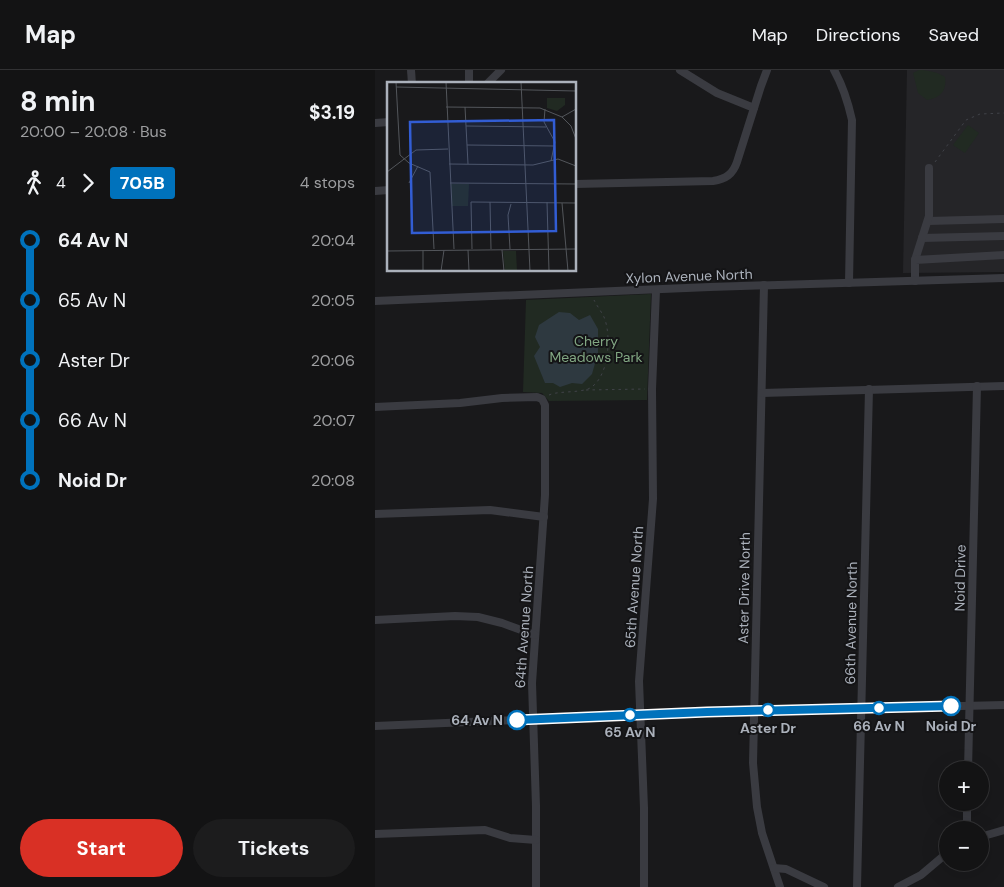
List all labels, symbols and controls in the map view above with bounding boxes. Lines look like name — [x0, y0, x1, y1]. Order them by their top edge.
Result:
text: Map — [25, 19, 76, 50]
text: Map — [752, 23, 788, 47]
text: Directions — [816, 23, 901, 47]
text: Saved — [929, 23, 979, 47]
inset map — [387, 82, 576, 271]
text: 8 min — [20, 83, 96, 120]
text: $3.19 — [309, 100, 355, 125]
text: 20:00 – 20:08 · Bus — [20, 121, 167, 142]
icon: walk — [20, 169, 48, 197]
icon: forward — [74, 169, 102, 197]
text: 705B — [120, 171, 165, 195]
text: 4 — [56, 172, 66, 193]
text: 4 stops — [300, 172, 355, 193]
text: 64 Av N — [58, 228, 128, 253]
text: 20:04 — [311, 230, 355, 251]
street label: Xylon Avenue North — [625, 265, 753, 287]
text: 65 Av N — [58, 288, 126, 313]
text: 20:05 — [311, 290, 355, 311]
park label: Cherry Meadows Park — [549, 332, 643, 366]
text: Aster Dr — [58, 348, 130, 373]
text: 20:06 — [311, 350, 355, 371]
text: 66 Av N — [58, 408, 127, 433]
text: 20:07 — [313, 410, 355, 431]
text: Noid Dr — [58, 468, 127, 493]
text: 20:08 — [311, 470, 355, 491]
street label: 65th Avenue North — [621, 525, 647, 649]
street label: Aster Drive North — [734, 532, 754, 644]
street label: Noid Drive — [950, 544, 970, 612]
street label: 66th Avenue North — [841, 561, 861, 685]
street label: 64th Avenue North — [511, 565, 537, 689]
marker: Noid Dr — [941, 696, 961, 716]
marker: 66 Av N — [872, 701, 886, 715]
marker: Aster Dr — [761, 703, 775, 717]
marker: 65 Av N — [623, 708, 637, 722]
marker: 64 Av N — [507, 710, 527, 730]
place label: 64 Av N — [451, 711, 503, 729]
place label: 66 Av N — [853, 717, 905, 735]
place label: Noid Dr — [926, 717, 977, 735]
place label: Aster Dr — [740, 719, 796, 737]
place label: 65 Av N — [604, 723, 656, 741]
map controls — [939, 761, 989, 871]
button: + — [939, 761, 989, 811]
button: Start — [20, 819, 183, 877]
button: Tickets — [193, 819, 355, 877]
button: − — [939, 821, 989, 871]

